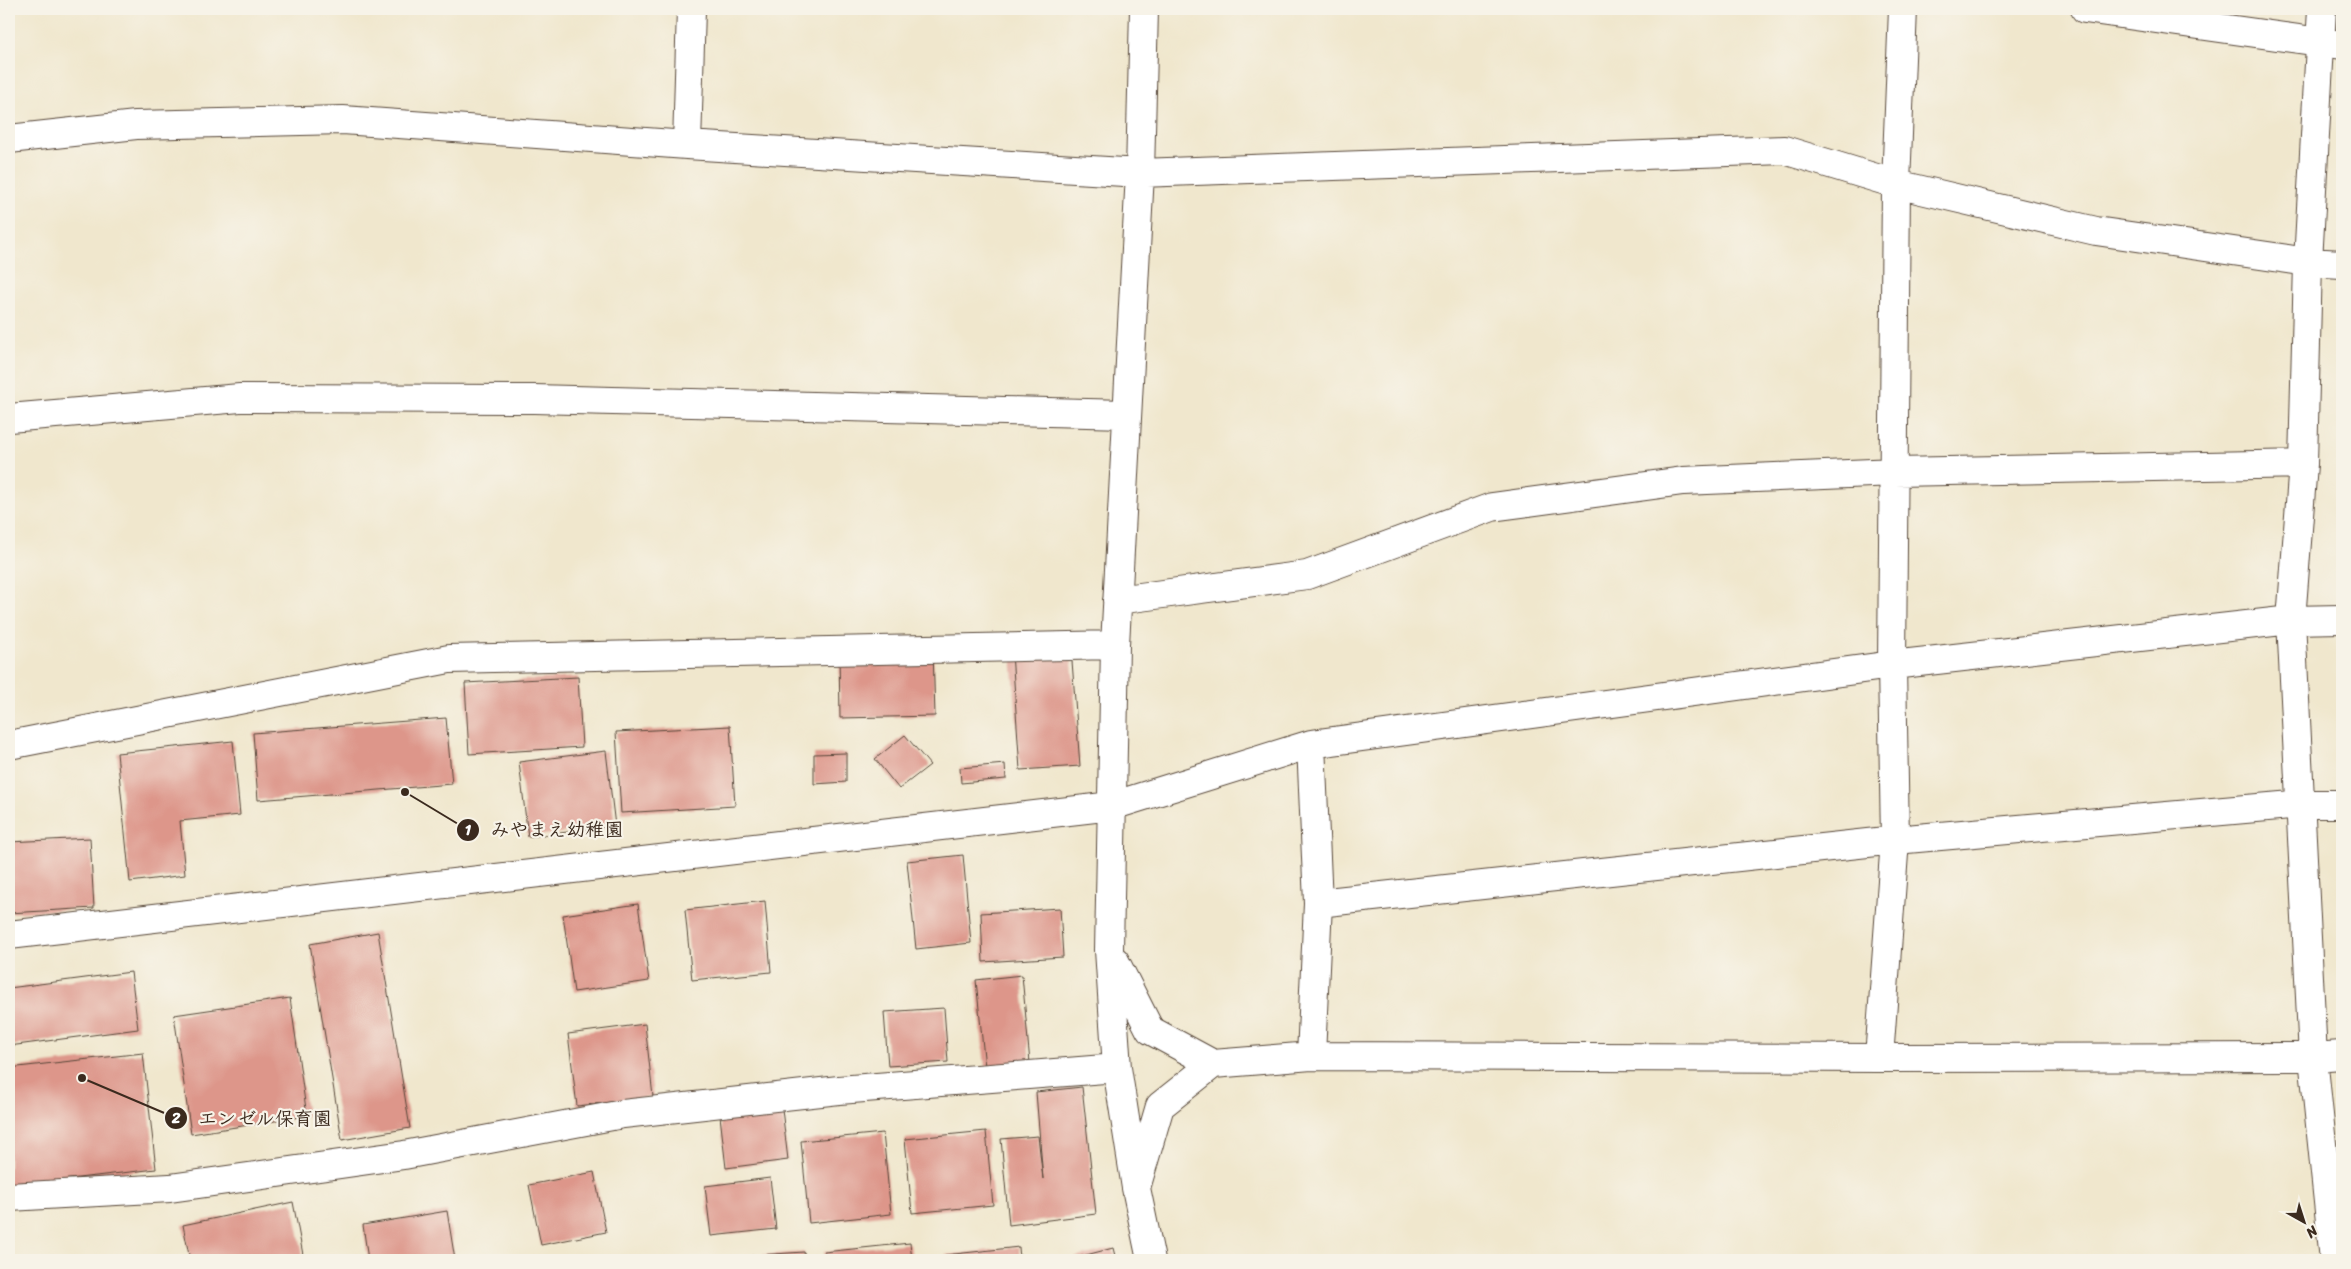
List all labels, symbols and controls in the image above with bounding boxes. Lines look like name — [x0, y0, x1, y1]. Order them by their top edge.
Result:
callout: みやまえ幼稚園 — [456, 813, 634, 847]
text: みやまえ幼稚園 — [490, 813, 624, 846]
text: 1 — [465, 817, 472, 843]
callout: エンゼル保育園 — [164, 1101, 342, 1135]
text: エンゼル保育園 — [198, 1102, 332, 1135]
text: 2 — [171, 1105, 181, 1131]
north arrow — [2278, 1196, 2328, 1246]
text: N — [2300, 1218, 2324, 1245]

